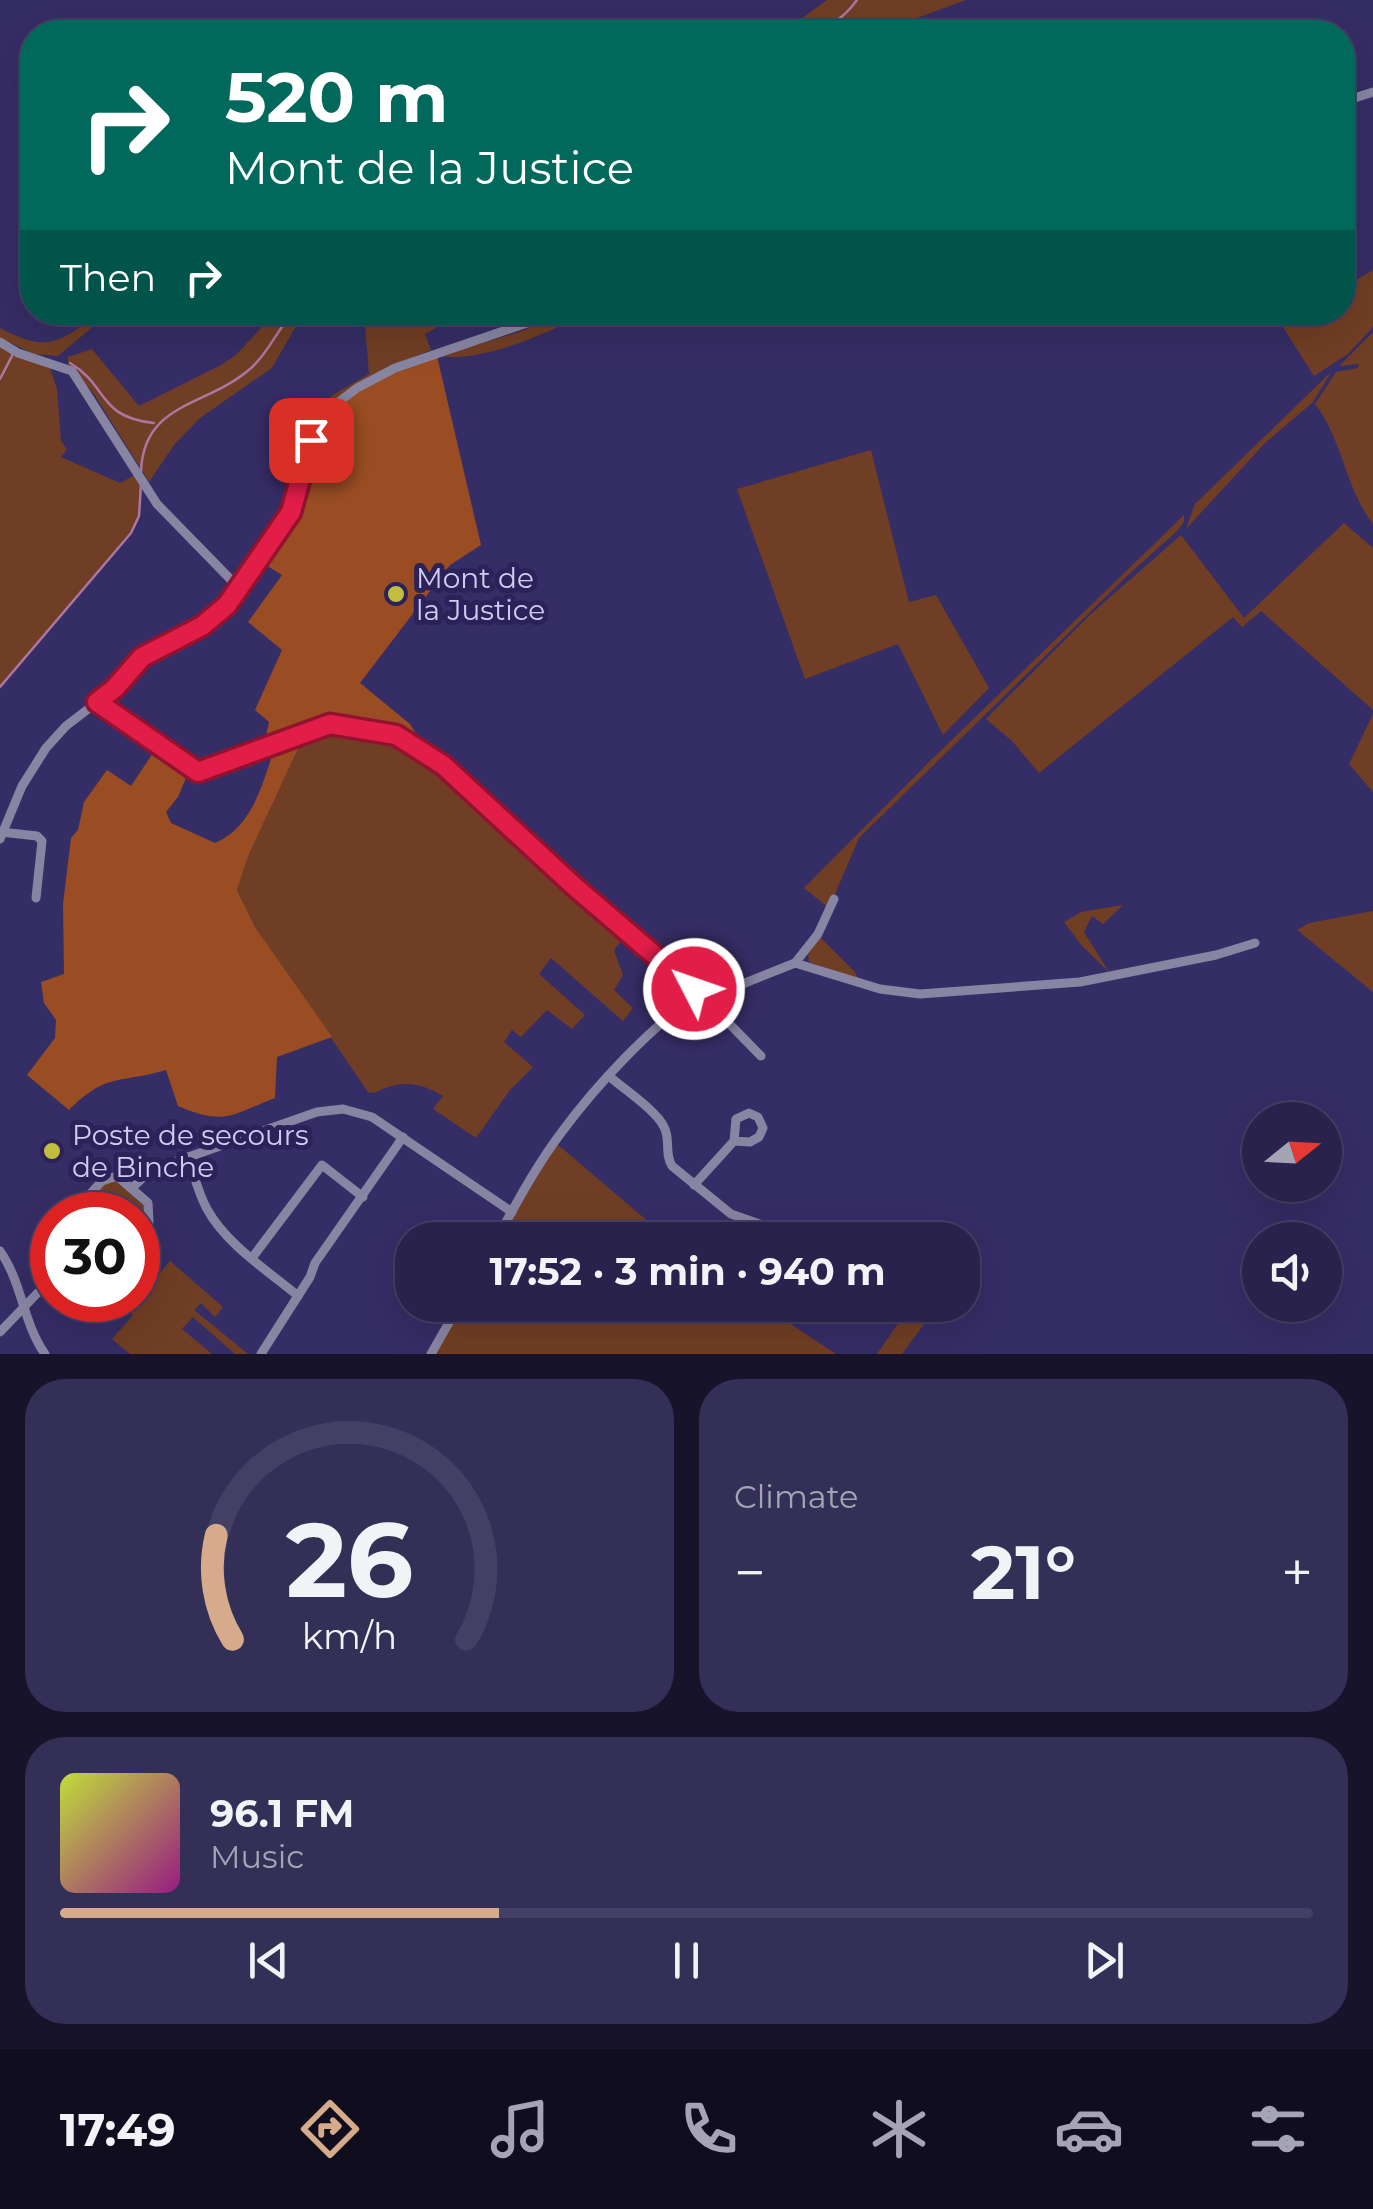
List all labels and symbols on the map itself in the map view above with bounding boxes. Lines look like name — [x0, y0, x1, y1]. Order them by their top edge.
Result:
pin — [269, 398, 354, 483]
place label: Mont de la Justice — [416, 561, 545, 627]
marker: Mont de la Justice — [385, 583, 407, 605]
position arrow — [642, 937, 746, 1041]
north arrow — [1242, 1102, 1342, 1202]
place label: Poste de secours de Binche — [72, 1118, 309, 1184]
marker: Poste de secours de Binche — [41, 1140, 63, 1162]
speed limit sign: 30 — [30, 1192, 160, 1322]

